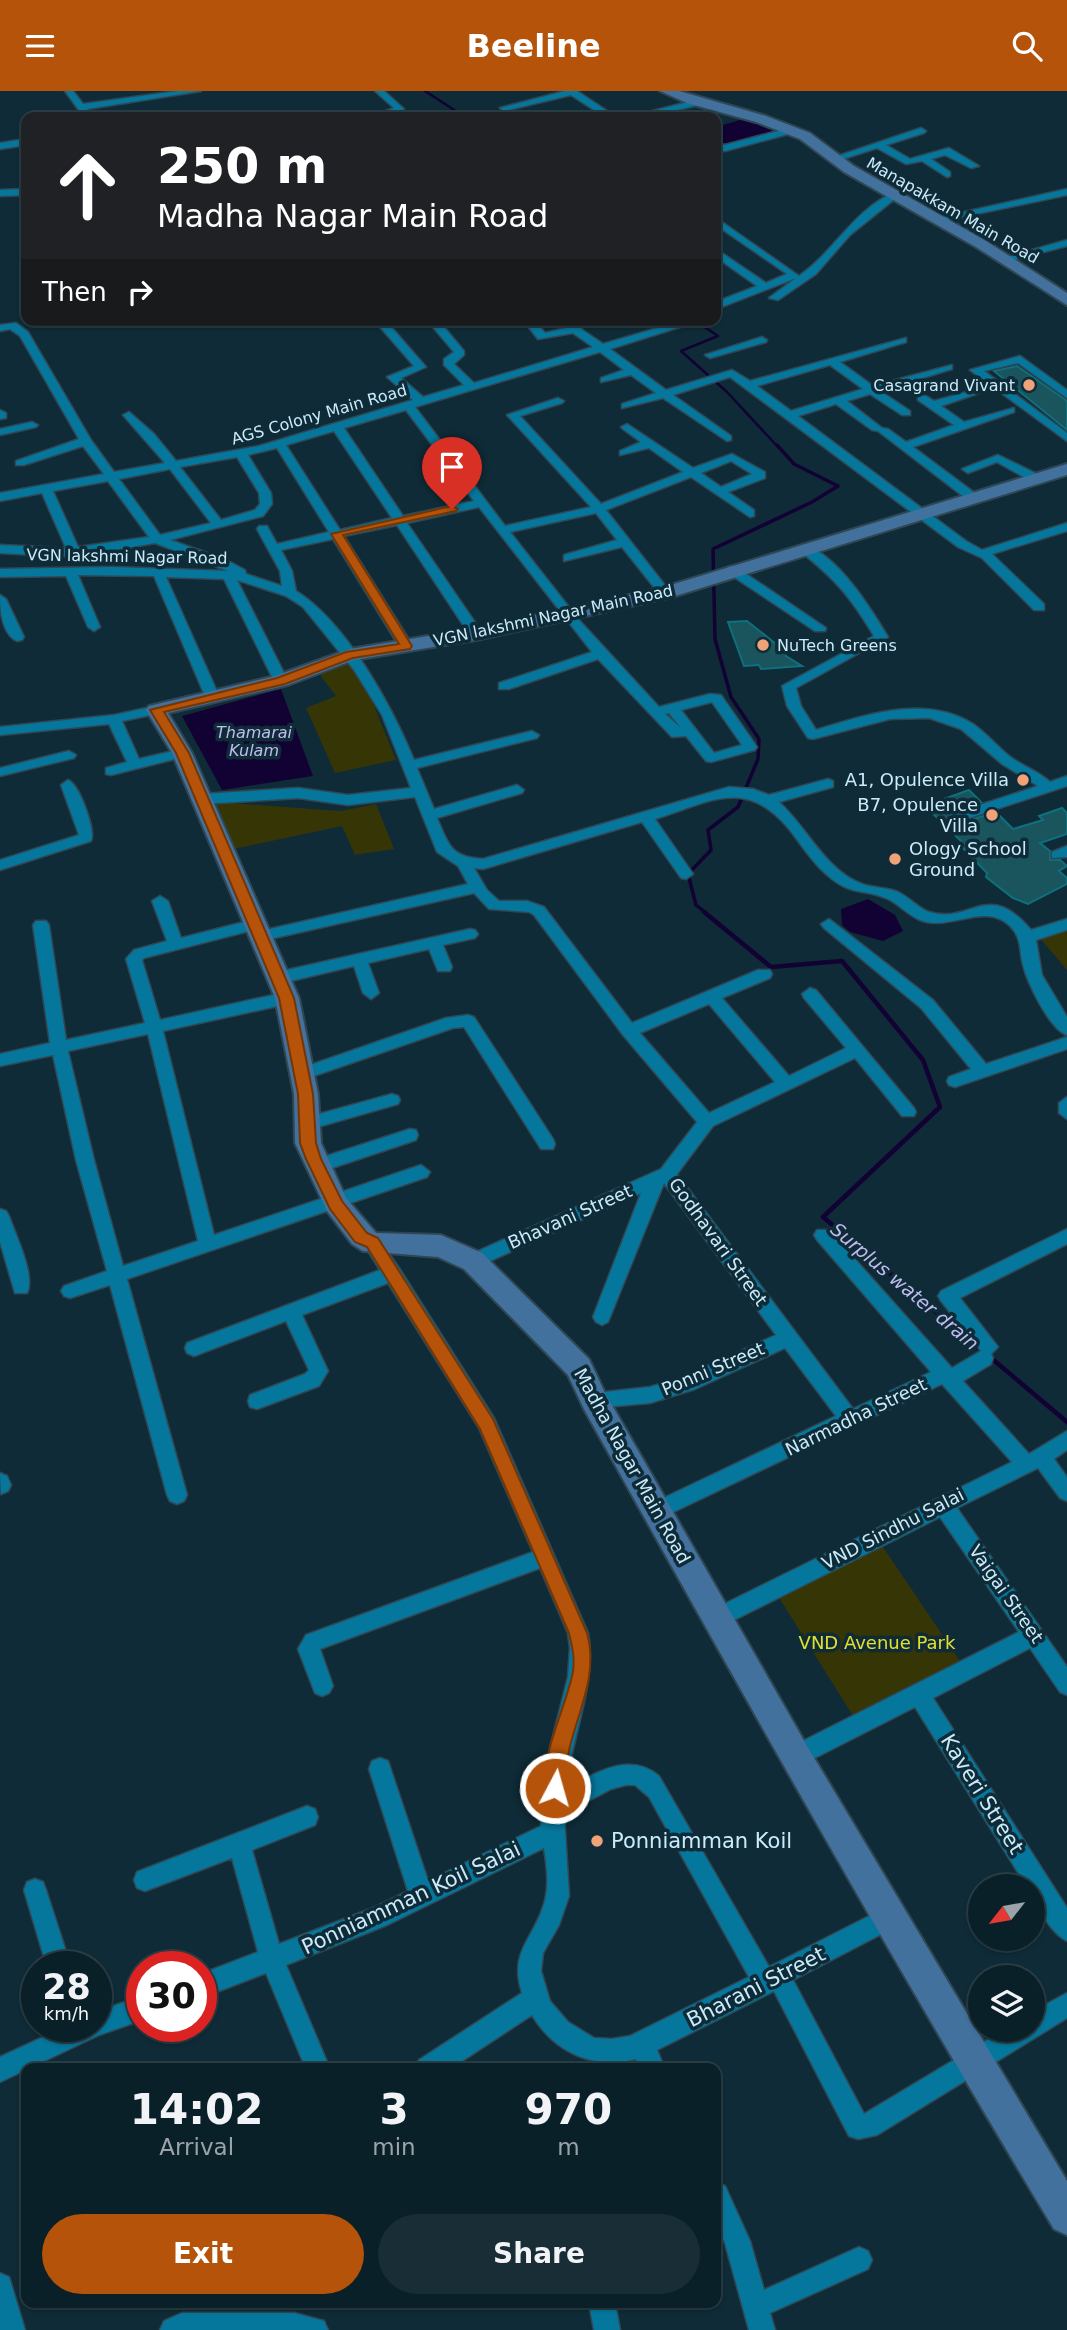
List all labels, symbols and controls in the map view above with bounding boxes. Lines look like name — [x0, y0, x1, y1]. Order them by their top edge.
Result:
icon: menu — [21, 27, 59, 65]
text: Beeline — [466, 27, 601, 65]
icon: search — [1008, 27, 1046, 65]
text: 250 m — [157, 138, 327, 195]
icon: ahead — [42, 140, 133, 231]
street label: Manapakkam Main Road — [863, 153, 1042, 268]
text: Madha Nagar Main Road — [157, 197, 548, 235]
icon: right — [121, 273, 159, 311]
text: Then — [42, 277, 107, 307]
place label: Casagrand Vivant — [873, 376, 1015, 395]
marker: Casagrand Vivant — [1021, 377, 1037, 393]
street label: AGS Colony Main Road — [229, 380, 409, 449]
pin — [422, 437, 482, 509]
icon: arrive — [433, 448, 471, 486]
street label: VGN lakshmi Nagar Road — [26, 545, 228, 568]
street label: VGN lakshmi Nagar Main Road — [432, 581, 675, 650]
place label: NuTech Greens — [777, 636, 897, 655]
marker: NuTech Greens — [755, 637, 771, 653]
water label: Thamarai Kulam — [216, 723, 293, 760]
place label: A1, Opulence Villa — [845, 769, 1009, 790]
marker: A1, Opulence Villa — [1015, 772, 1031, 788]
place label: B7, Opulence Villa — [857, 794, 978, 836]
marker: B7, Opulence Villa — [984, 807, 1000, 823]
place label: Ology School Ground — [909, 838, 1027, 880]
marker: Ology School Ground — [887, 851, 903, 867]
street label: Godhavari Street — [665, 1174, 772, 1310]
street label: Bhavani Street — [505, 1180, 635, 1253]
water label: Surplus water drain — [827, 1218, 983, 1354]
street label: Ponni Street — [658, 1337, 767, 1400]
street label: Madha Nagar Main Road — [570, 1364, 695, 1567]
street label: Narmadha Street — [782, 1373, 930, 1460]
street label: VND Sindhu Salai — [818, 1484, 967, 1573]
street label: Vaigai Street — [965, 1541, 1048, 1647]
park label: VND Avenue Park — [799, 1632, 956, 1653]
street label: Kaveri Street — [936, 1730, 1028, 1858]
position arrow — [518, 1751, 592, 1825]
place label: Ponniamman Koil — [611, 1829, 792, 1853]
marker: Ponniamman Koil — [589, 1833, 605, 1849]
street label: Ponniamman Koil Salai — [298, 1837, 524, 1959]
north arrow — [968, 1874, 1045, 1951]
map controls — [968, 1874, 1045, 2042]
street label: Bharani Street — [683, 1942, 829, 2032]
speed limit sign: 30 — [126, 1951, 217, 2042]
button: layers — [968, 1965, 1045, 2042]
text: 28 — [42, 1967, 91, 2007]
text: km/h — [44, 2003, 89, 2024]
text: 14:02 — [130, 2085, 264, 2134]
text: 3 — [379, 2085, 409, 2134]
text: 970 — [525, 2085, 612, 2134]
text: Arrival — [159, 2134, 234, 2160]
text: min — [372, 2134, 416, 2160]
text: m — [557, 2134, 580, 2160]
button: Exit — [42, 2214, 364, 2294]
button: Share — [378, 2214, 700, 2294]

